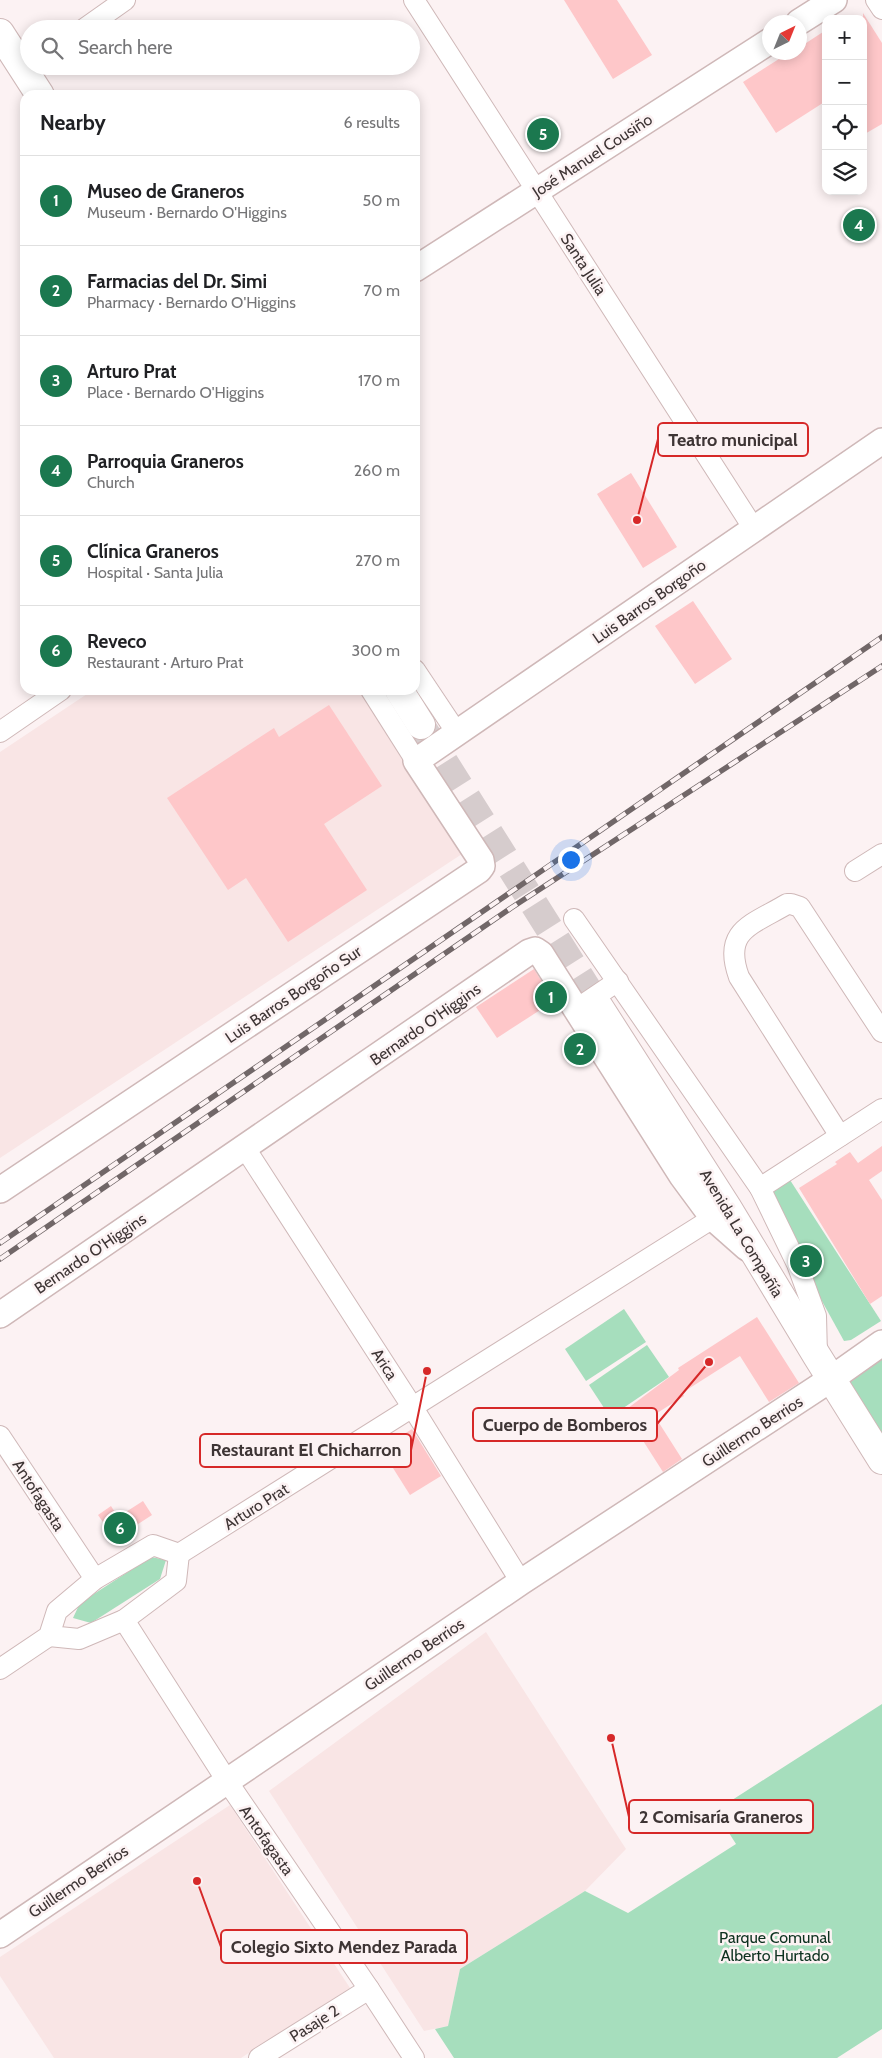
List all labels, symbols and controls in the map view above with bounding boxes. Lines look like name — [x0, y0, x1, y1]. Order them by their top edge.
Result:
north arrow — [762, 15, 807, 60]
map controls — [822, 15, 867, 195]
button: + — [822, 15, 867, 60]
search box — [20, 20, 420, 75]
icon: search — [38, 34, 66, 62]
text: Search here — [78, 36, 172, 59]
button: − — [822, 60, 867, 105]
button: locate — [822, 105, 867, 150]
street label: José Manuel Cousiño — [528, 109, 656, 202]
text: Nearby — [40, 110, 106, 135]
text: 6 results — [344, 113, 400, 132]
pin: 5 — [527, 115, 559, 153]
button: layers — [822, 150, 867, 195]
text: Museo de Graneros — [87, 180, 244, 203]
text: 1 — [53, 191, 59, 210]
text: 50 m — [363, 191, 400, 210]
text: Museum · Bernardo O'Higgins — [87, 203, 287, 222]
pin: 4 — [843, 206, 875, 244]
street label: Santa Julia — [557, 230, 611, 299]
text: Farmacias del Dr. Simi — [87, 270, 267, 293]
text: 2 — [52, 281, 60, 300]
text: 70 m — [363, 281, 400, 300]
text: Pharmacy · Bernardo O'Higgins — [87, 293, 296, 312]
text: Arturo Prat — [87, 360, 177, 383]
text: 3 — [52, 371, 60, 390]
text: 170 m — [358, 371, 400, 390]
text: Place · Bernardo O'Higgins — [87, 383, 264, 402]
callout: Teatro municipal — [658, 423, 808, 456]
text: Teatro municipal — [668, 429, 798, 451]
text: Parroquia Graneros — [87, 450, 244, 473]
text: 4 — [51, 461, 61, 480]
text: 260 m — [354, 461, 400, 480]
text: Church — [87, 473, 135, 492]
text: Clínica Graneros — [87, 540, 219, 563]
text: 5 — [52, 551, 60, 570]
text: 270 m — [355, 551, 400, 570]
street label: Luis Barros Borgoño — [589, 555, 710, 648]
text: Hospital · Santa Julia — [87, 563, 223, 582]
text: Reveco — [87, 630, 147, 653]
text: 6 — [52, 641, 61, 660]
text: 300 m — [351, 641, 400, 660]
text: Restaurant · Arturo Prat — [87, 653, 243, 672]
your location — [558, 847, 584, 873]
street label: Luis Barros Borgoño Sur — [222, 941, 366, 1047]
pin: 1 — [535, 978, 567, 1016]
street label: Bernardo O'Higgins — [366, 979, 484, 1070]
pin: 2 — [564, 1030, 596, 1068]
street label: Avenida La Compañía — [696, 1166, 787, 1301]
street label: Bernardo O'Higgins — [31, 1209, 150, 1298]
pin: 3 — [790, 1242, 822, 1280]
street label: Arica — [368, 1345, 402, 1384]
street label: Guillermo Berrios — [698, 1392, 806, 1471]
callout: Cuerpo de Bomberos — [473, 1408, 657, 1441]
text: Cuerpo de Bomberos — [483, 1414, 648, 1436]
callout: Restaurant El Chicharron — [200, 1434, 411, 1467]
text: Restaurant El Chicharron — [211, 1439, 401, 1461]
street label: Antofagasta — [9, 1456, 69, 1535]
street label: Arturo Prat — [220, 1479, 293, 1534]
pin: 6 — [104, 1509, 136, 1547]
street label: Guillermo Berrios — [361, 1614, 468, 1695]
callout: 2 Comisaría Graneros — [629, 1800, 813, 1833]
street label: Antofagasta — [236, 1802, 298, 1879]
text: 2 Comisaría Graneros — [639, 1806, 803, 1828]
street label: Guillermo Berrios — [25, 1841, 132, 1922]
park label: Parque Comunal Alberto Hurtado — [719, 1928, 831, 1965]
callout: Colegio Sixto Mendez Parada — [221, 1930, 467, 1963]
text: Colegio Sixto Mendez Parada — [231, 1936, 457, 1958]
street label: Pasaje 2 — [286, 2001, 342, 2046]

